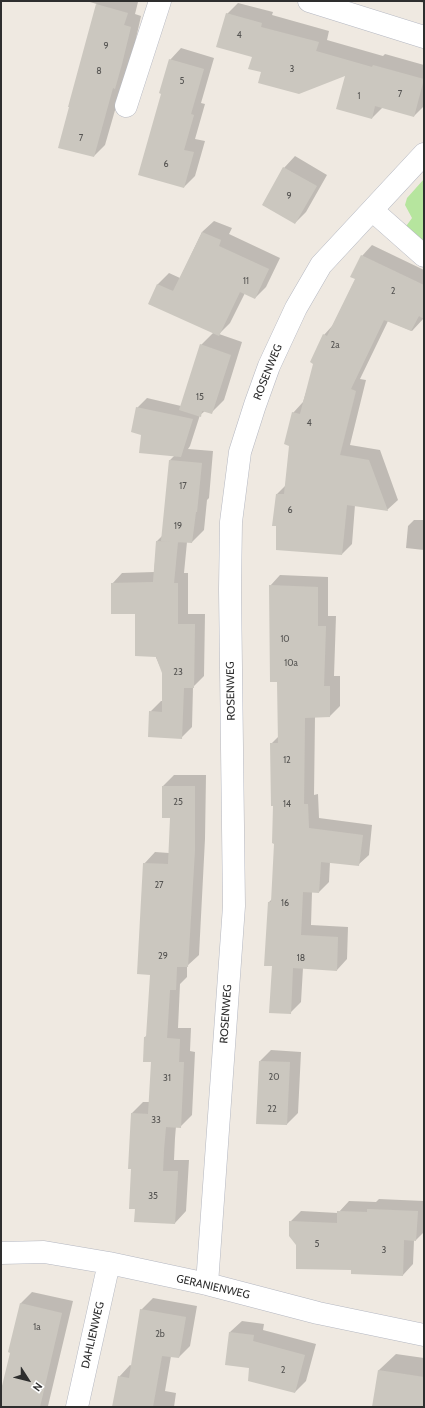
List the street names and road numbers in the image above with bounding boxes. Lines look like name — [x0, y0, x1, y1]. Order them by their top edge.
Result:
street label: ROSENWEG — [251, 342, 285, 402]
street label: ROSENWEG — [224, 661, 238, 721]
street label: ROSENWEG — [217, 984, 235, 1044]
street label: GERANIENWEG — [175, 1272, 251, 1302]
street label: DAHLIENWEG — [79, 1300, 107, 1370]

